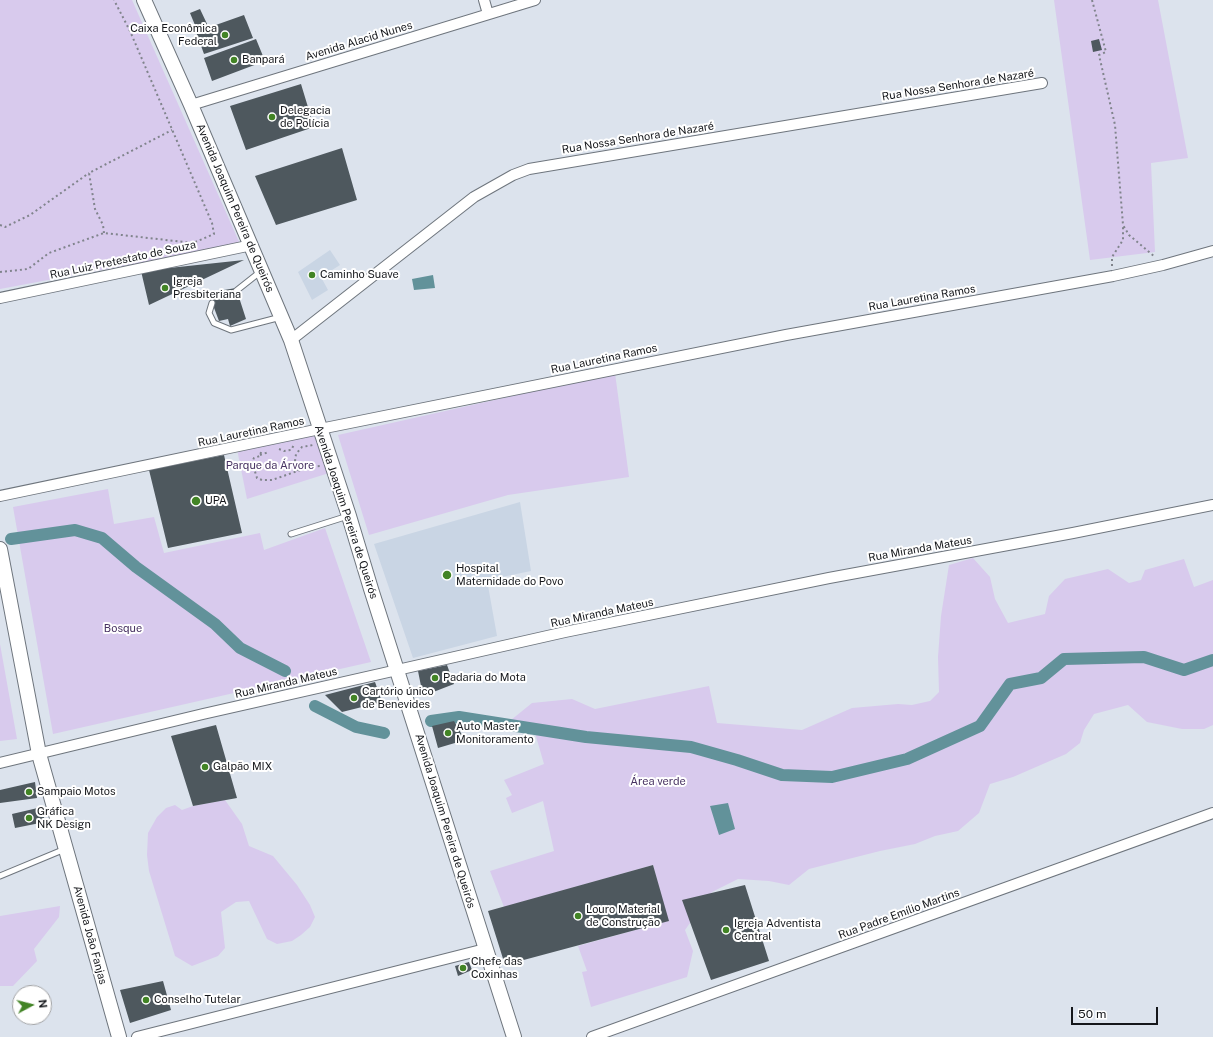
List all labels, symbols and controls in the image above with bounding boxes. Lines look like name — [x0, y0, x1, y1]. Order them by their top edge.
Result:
street label: Avenida Alacid Nunes — [304, 18, 414, 64]
place label: Caixa Econômica Federal — [130, 22, 217, 48]
marker: Caixa Econômica Federal — [220, 30, 230, 40]
place label: Banpará — [242, 53, 285, 67]
marker: Banpará — [229, 55, 239, 65]
street label: Rua Nossa Senhora de Nazaré — [881, 66, 1035, 104]
place label: Delegacia de Polícia — [280, 104, 331, 130]
marker: Delegacia de Polícia — [267, 112, 277, 122]
street label: Rua Nossa Senhora de Nazaré — [561, 119, 715, 157]
street label: Avenida Joaquim Pereira de Queirós — [193, 122, 277, 294]
street label: Rua Luiz Pretestato de Souza — [49, 238, 197, 282]
place label: Caminho Suave — [320, 268, 399, 282]
marker: Caminho Suave — [307, 270, 317, 280]
place label: Igreja Presbiteriana — [173, 275, 241, 301]
street label: Rua Lauretina Ramos — [868, 282, 976, 314]
marker: Igreja Presbiteriana — [160, 283, 170, 293]
street label: Rua Lauretina Ramos — [550, 341, 658, 377]
street label: Rua Lauretina Ramos — [197, 414, 305, 450]
street label: Avenida Joaquim Pereira de Queirós — [312, 423, 380, 601]
park label: Parque da Árvore — [226, 459, 314, 473]
place label: UPA — [205, 494, 227, 508]
marker: UPA — [190, 495, 202, 507]
street label: Rua Miranda Mateus — [867, 533, 973, 565]
place label: Hospital Maternidade do Povo — [456, 562, 564, 588]
marker: Hospital Maternidade do Povo — [441, 569, 453, 581]
street label: Rua Miranda Mateus — [549, 596, 655, 630]
park label: Bosque — [104, 622, 142, 636]
street label: Rua Miranda Mateus — [233, 665, 339, 701]
place label: Padaria do Mota — [443, 671, 526, 685]
marker: Padaria do Mota — [430, 673, 440, 683]
place label: Cartório único de Benevides — [362, 685, 434, 711]
marker: Cartório único de Benevides — [349, 693, 359, 703]
place label: Auto Master Monitoramento — [456, 720, 534, 746]
marker: Auto Master Monitoramento — [443, 728, 453, 738]
street label: Avenida Joaquim Pereira de Queirós — [412, 732, 478, 910]
place label: Galpão MIX — [213, 760, 272, 774]
marker: Galpão MIX — [200, 762, 210, 772]
park label: Área verde — [630, 775, 686, 789]
place label: Sampaio Motos — [37, 785, 116, 799]
marker: Sampaio Motos — [24, 787, 34, 797]
place label: Gráfica NK Design — [37, 805, 91, 831]
marker: Gráfica NK Design — [24, 813, 34, 823]
street label: Avenida João Fanjas — [70, 884, 110, 986]
street label: Rua Padre Emílio Martins — [837, 886, 961, 942]
place label: Louro Material de Construção — [586, 903, 660, 929]
marker: Louro Material de Construção — [573, 911, 583, 921]
place label: Igreja Adventista Central — [734, 917, 821, 943]
marker: Igreja Adventista Central — [721, 925, 731, 935]
place label: Chefe das Coxinhas — [471, 955, 522, 981]
marker: Chefe das Coxinhas — [458, 963, 468, 973]
north arrow — [12, 985, 52, 1025]
place label: Conselho Tutelar — [154, 993, 241, 1007]
marker: Conselho Tutelar — [141, 995, 151, 1005]
text: N — [36, 999, 49, 1009]
scale bar — [1073, 999, 1160, 1025]
text: 50 m — [1078, 1007, 1106, 1021]

